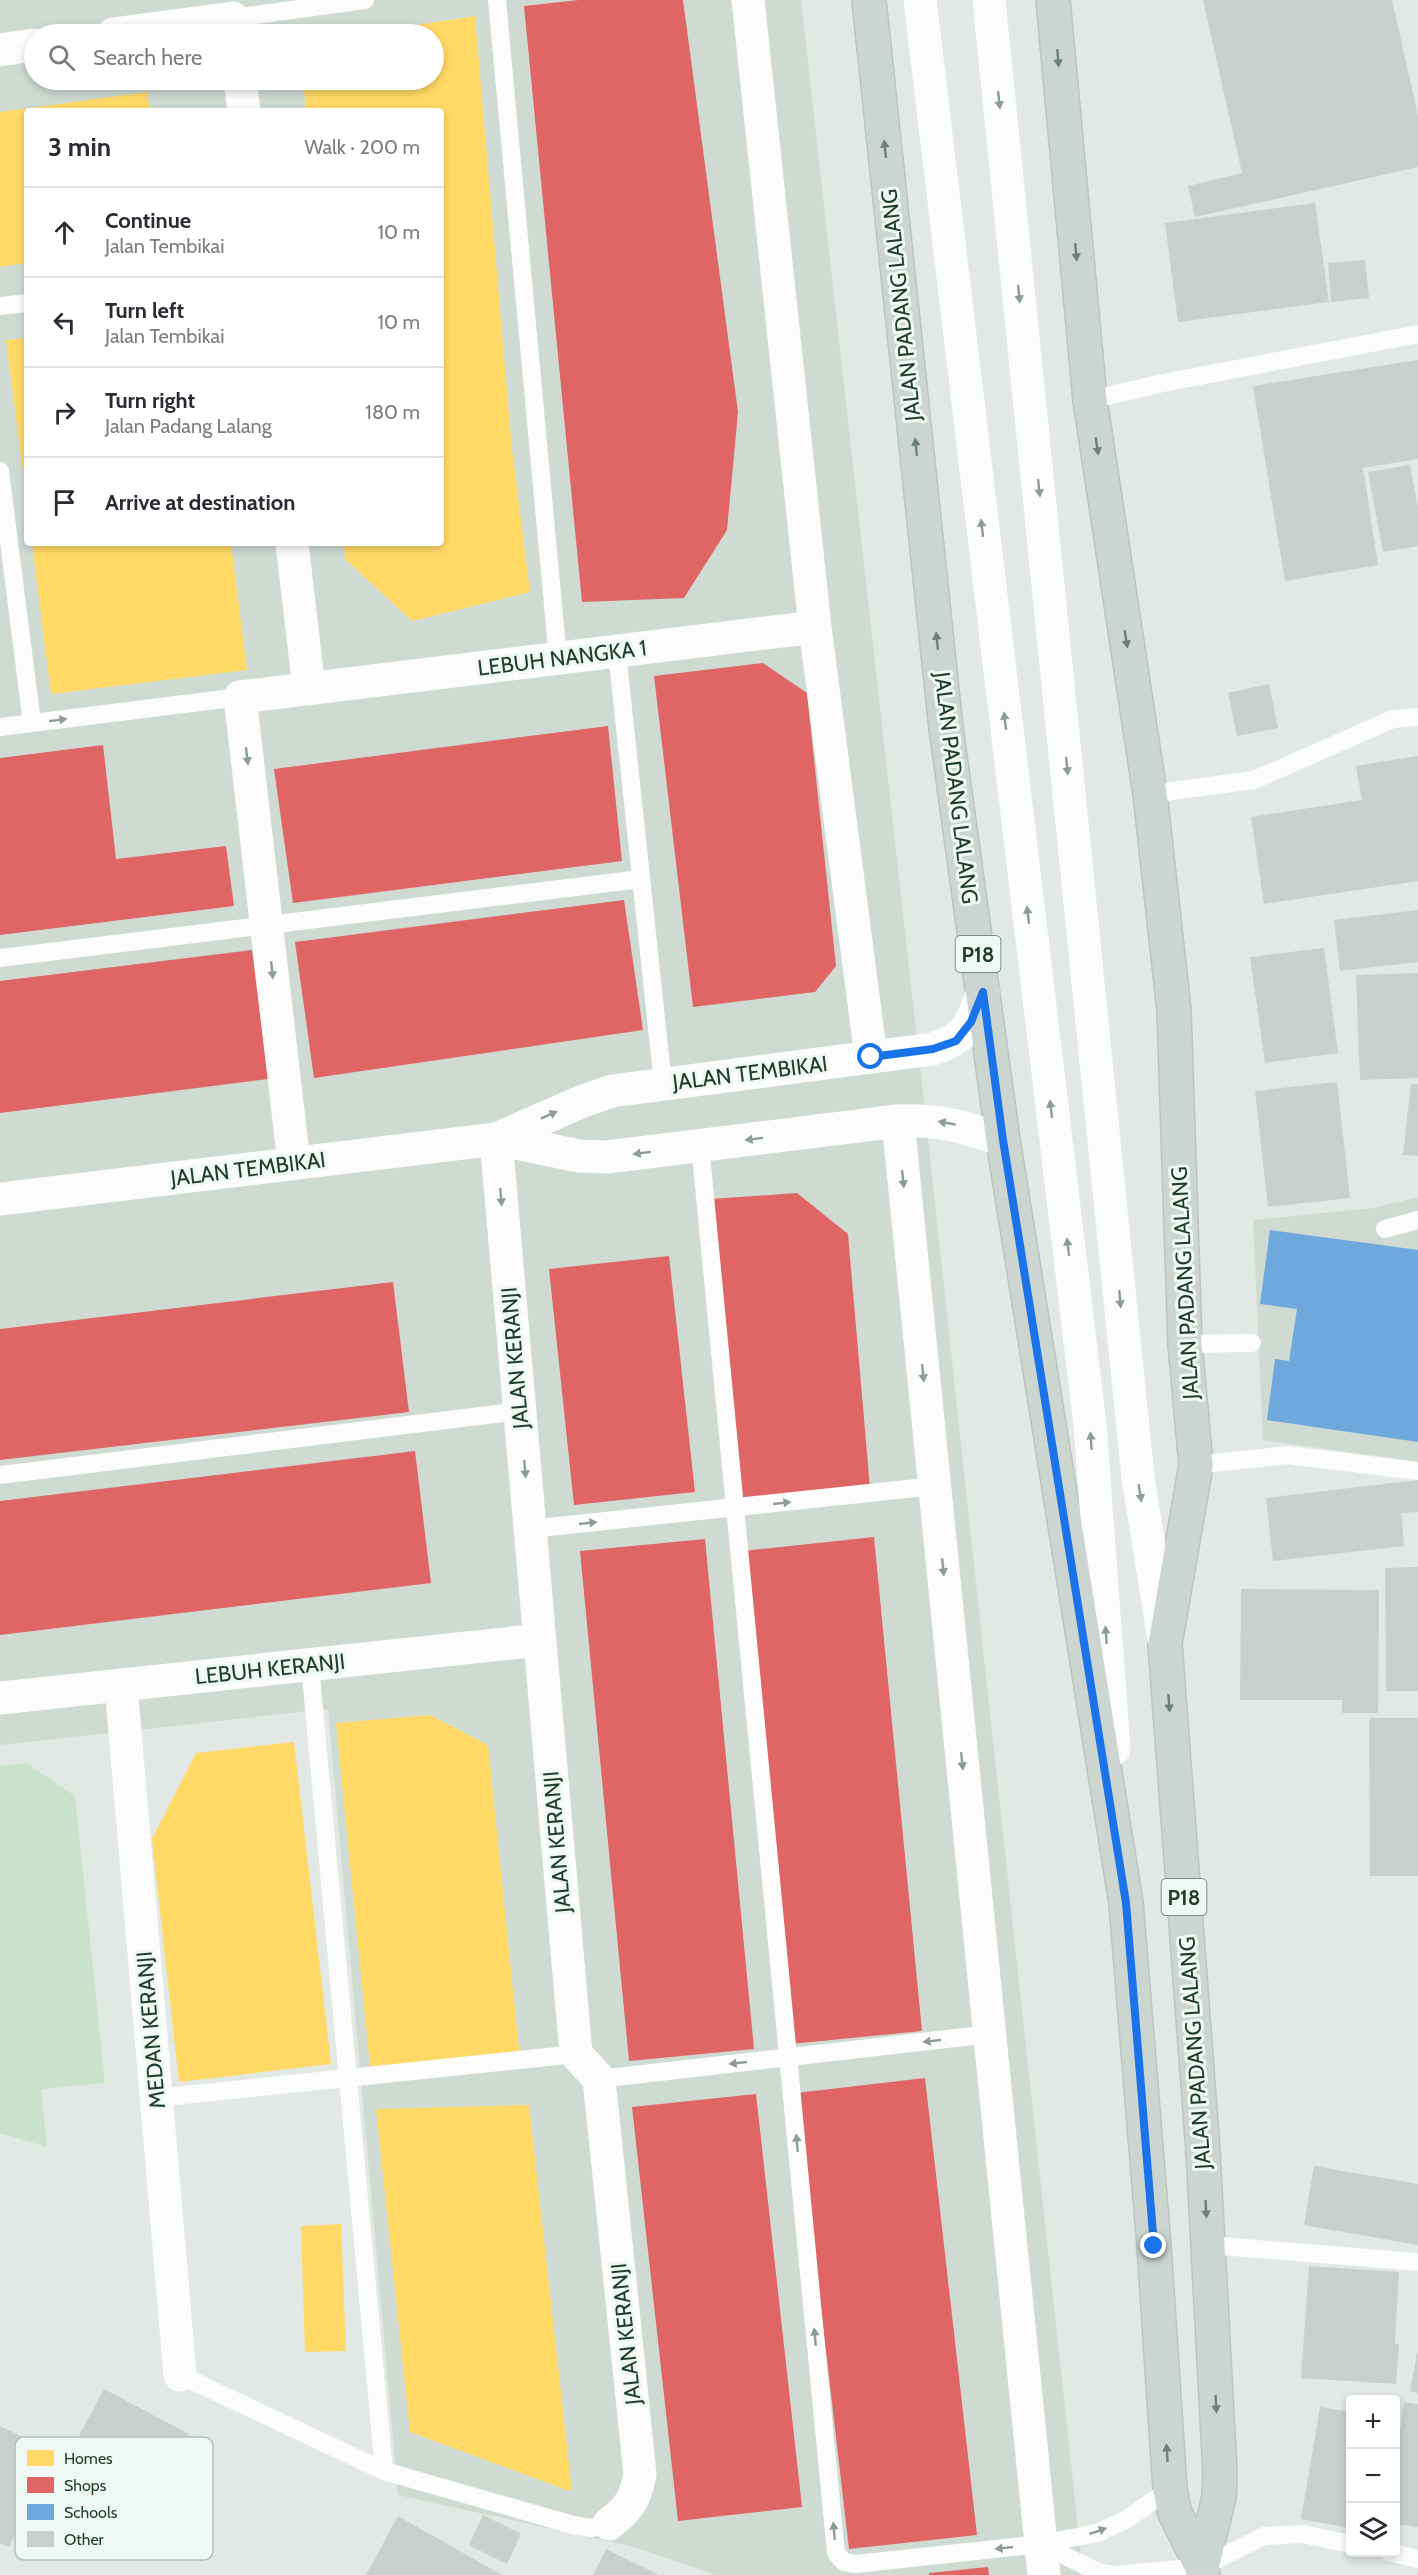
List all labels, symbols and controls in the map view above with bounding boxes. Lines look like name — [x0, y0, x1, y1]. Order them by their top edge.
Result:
search box — [24, 24, 444, 90]
icon: search — [45, 41, 78, 74]
text: Search here — [93, 44, 202, 71]
one-way arrow — [1053, 49, 1063, 68]
one-way arrow — [994, 91, 1004, 110]
text: 3 min — [48, 131, 111, 163]
text: Walk · 200 m — [304, 135, 420, 159]
one-way arrow — [880, 139, 890, 158]
street label: JALAN PADANG LALANG — [875, 188, 927, 423]
text: Continue — [105, 207, 191, 234]
icon: ahead — [48, 216, 81, 249]
text: 10 m — [377, 220, 420, 244]
text: Jalan Tembikai — [105, 234, 224, 258]
one-way arrow — [1071, 243, 1081, 262]
one-way arrow — [1014, 285, 1024, 304]
text: Turn left — [105, 297, 184, 324]
icon: left — [48, 306, 81, 339]
text: 10 m — [377, 310, 420, 334]
text: Jalan Tembikai — [105, 324, 224, 348]
text: Turn right — [105, 387, 195, 414]
icon: right — [48, 396, 81, 429]
text: 180 m — [365, 400, 420, 424]
text: Jalan Padang Lalang — [105, 414, 272, 438]
one-way arrow — [912, 437, 921, 456]
one-way arrow — [1093, 437, 1102, 456]
one-way arrow — [1034, 479, 1043, 498]
icon: arrive — [48, 486, 81, 519]
text: Arrive at destination — [105, 489, 295, 516]
one-way arrow — [977, 518, 987, 537]
one-way arrow — [1122, 630, 1131, 649]
one-way arrow — [932, 631, 942, 650]
street label: LEBUH NANGKA 1 — [476, 634, 648, 682]
street label: JALAN PADANG LALANG — [928, 670, 984, 905]
one-way arrow — [1000, 712, 1010, 731]
one-way arrow — [49, 715, 68, 724]
one-way arrow — [242, 746, 252, 765]
one-way arrow — [1062, 756, 1072, 775]
one-way arrow — [1023, 905, 1033, 924]
road number: P18 — [956, 936, 1000, 972]
one-way arrow — [267, 961, 277, 980]
route start — [857, 1043, 883, 1069]
street label: JALAN TEMBIKAI — [670, 1050, 829, 1096]
one-way arrow — [1046, 1099, 1055, 1118]
one-way arrow — [541, 1111, 558, 1120]
one-way arrow — [937, 1118, 956, 1127]
one-way arrow — [744, 1134, 763, 1144]
street label: JALAN TEMBIKAI — [168, 1146, 327, 1192]
one-way arrow — [633, 1148, 652, 1157]
street label: JALAN PADANG LALANG — [1165, 1166, 1205, 1401]
one-way arrow — [899, 1170, 908, 1189]
one-way arrow — [496, 1188, 506, 1207]
one-way arrow — [1063, 1238, 1072, 1257]
street label: JALAN KERANJI — [495, 1286, 535, 1431]
one-way arrow — [1115, 1289, 1125, 1308]
one-way arrow — [918, 1364, 928, 1383]
one-way arrow — [1086, 1431, 1096, 1450]
one-way arrow — [520, 1460, 529, 1479]
one-way arrow — [1136, 1483, 1145, 1502]
one-way arrow — [772, 1498, 791, 1507]
one-way arrow — [578, 1518, 597, 1528]
one-way arrow — [938, 1558, 948, 1577]
one-way arrow — [1101, 1626, 1110, 1645]
street label: LEBUH KERANJI — [194, 1648, 346, 1690]
one-way arrow — [1164, 1693, 1174, 1712]
one-way arrow — [957, 1752, 967, 1771]
street label: JALAN KERANJI — [537, 1770, 577, 1915]
road number: P18 — [1162, 1879, 1206, 1915]
street label: JALAN PADANG LALANG — [1173, 1936, 1217, 2171]
street label: MEDAN KERANJI — [131, 1950, 171, 2110]
one-way arrow — [922, 2036, 941, 2046]
one-way arrow — [728, 2058, 747, 2068]
one-way arrow — [792, 2134, 802, 2153]
one-way arrow — [1202, 2199, 1211, 2218]
route end — [1140, 2232, 1166, 2258]
street label: JALAN KERANJI — [605, 2262, 647, 2407]
one-way arrow — [810, 2328, 820, 2347]
one-way arrow — [1212, 2394, 1221, 2413]
map controls — [1346, 2395, 1400, 2557]
button: + — [1346, 2395, 1400, 2449]
legend — [15, 2437, 213, 2560]
one-way arrow — [1163, 2443, 1172, 2462]
text: Homes — [64, 2449, 113, 2468]
button: − — [1346, 2449, 1400, 2503]
text: Shops — [64, 2476, 107, 2495]
text: Schools — [64, 2503, 118, 2522]
button: layers — [1346, 2503, 1400, 2557]
one-way arrow — [829, 2522, 839, 2541]
one-way arrow — [1089, 2526, 1107, 2536]
text: Other — [64, 2530, 105, 2549]
one-way arrow — [994, 2543, 1013, 2553]

